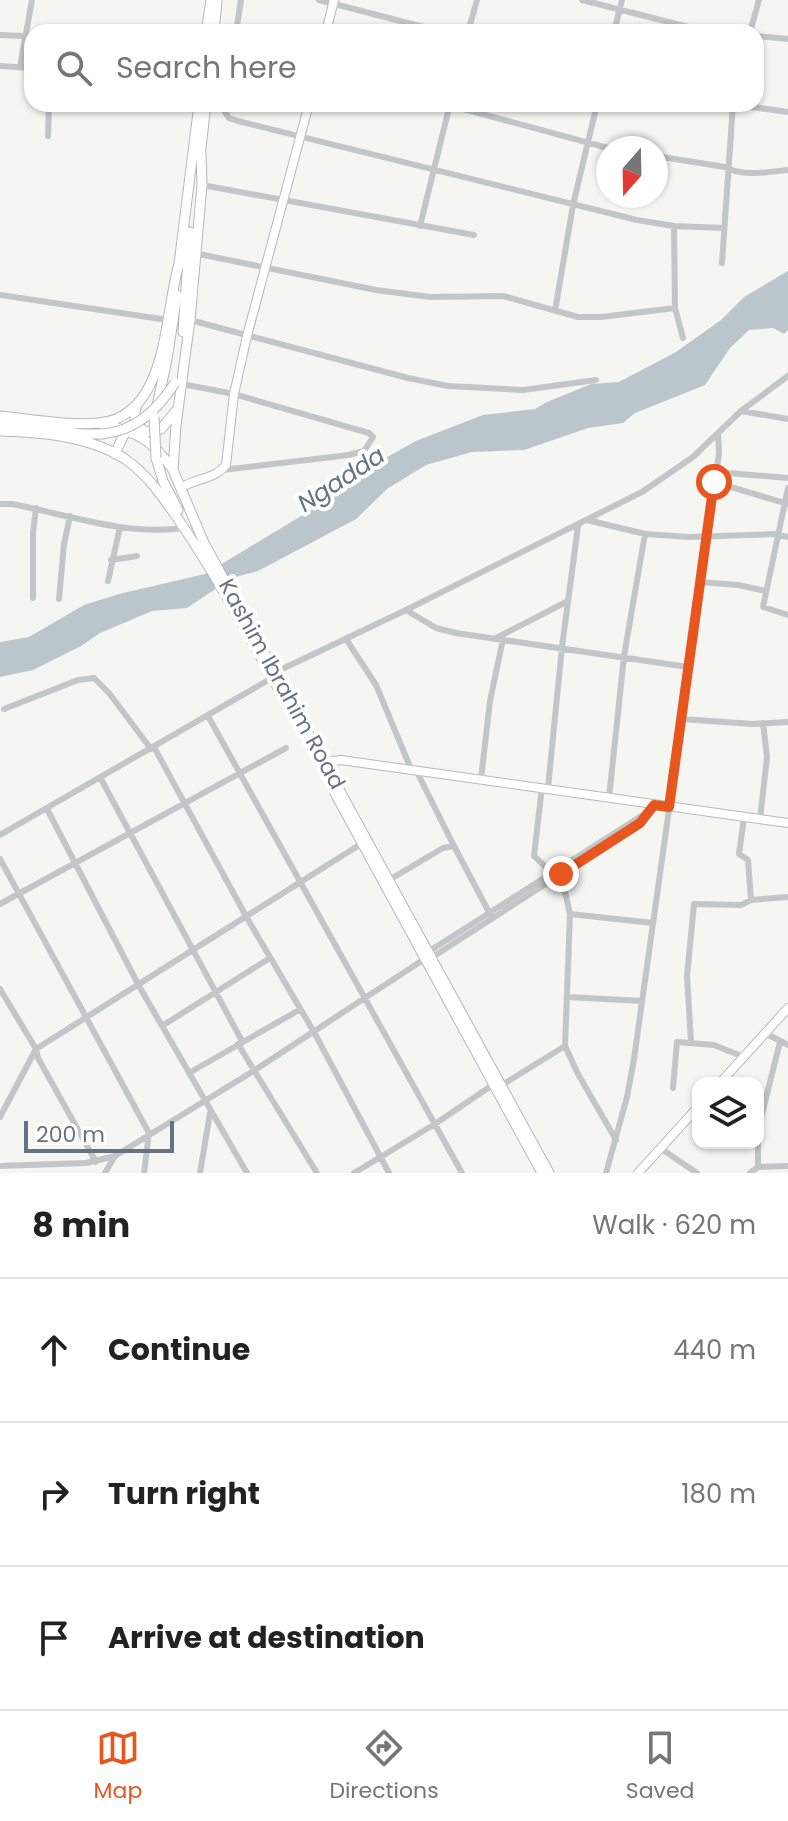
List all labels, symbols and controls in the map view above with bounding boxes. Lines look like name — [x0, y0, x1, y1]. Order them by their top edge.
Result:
search box — [24, 24, 764, 112]
icon: search — [52, 46, 96, 90]
text: Search here — [116, 46, 297, 89]
north arrow — [596, 136, 668, 208]
water label: Ngadda — [291, 438, 391, 520]
route start — [696, 464, 732, 500]
street label: Kashim Ibrahim Road — [211, 573, 353, 795]
route end — [543, 856, 579, 892]
map controls — [692, 1077, 764, 1149]
button: layers — [692, 1077, 764, 1149]
scale bar — [24, 1117, 174, 1153]
text: 200 m — [36, 1119, 105, 1150]
text: 8 min — [32, 1201, 130, 1249]
text: Walk · 620 m — [592, 1207, 756, 1243]
icon: ahead — [32, 1328, 76, 1372]
text: Continue — [108, 1328, 250, 1371]
text: 440 m — [673, 1332, 756, 1368]
icon: right — [32, 1472, 76, 1516]
text: Turn right — [108, 1472, 260, 1515]
text: 180 m — [681, 1476, 756, 1512]
icon: arrive — [32, 1616, 76, 1660]
text: Arrive at destination — [108, 1616, 425, 1659]
tab: Map — [94, 1726, 142, 1807]
tab: Directions — [329, 1726, 439, 1807]
tab: Saved — [626, 1726, 694, 1807]

